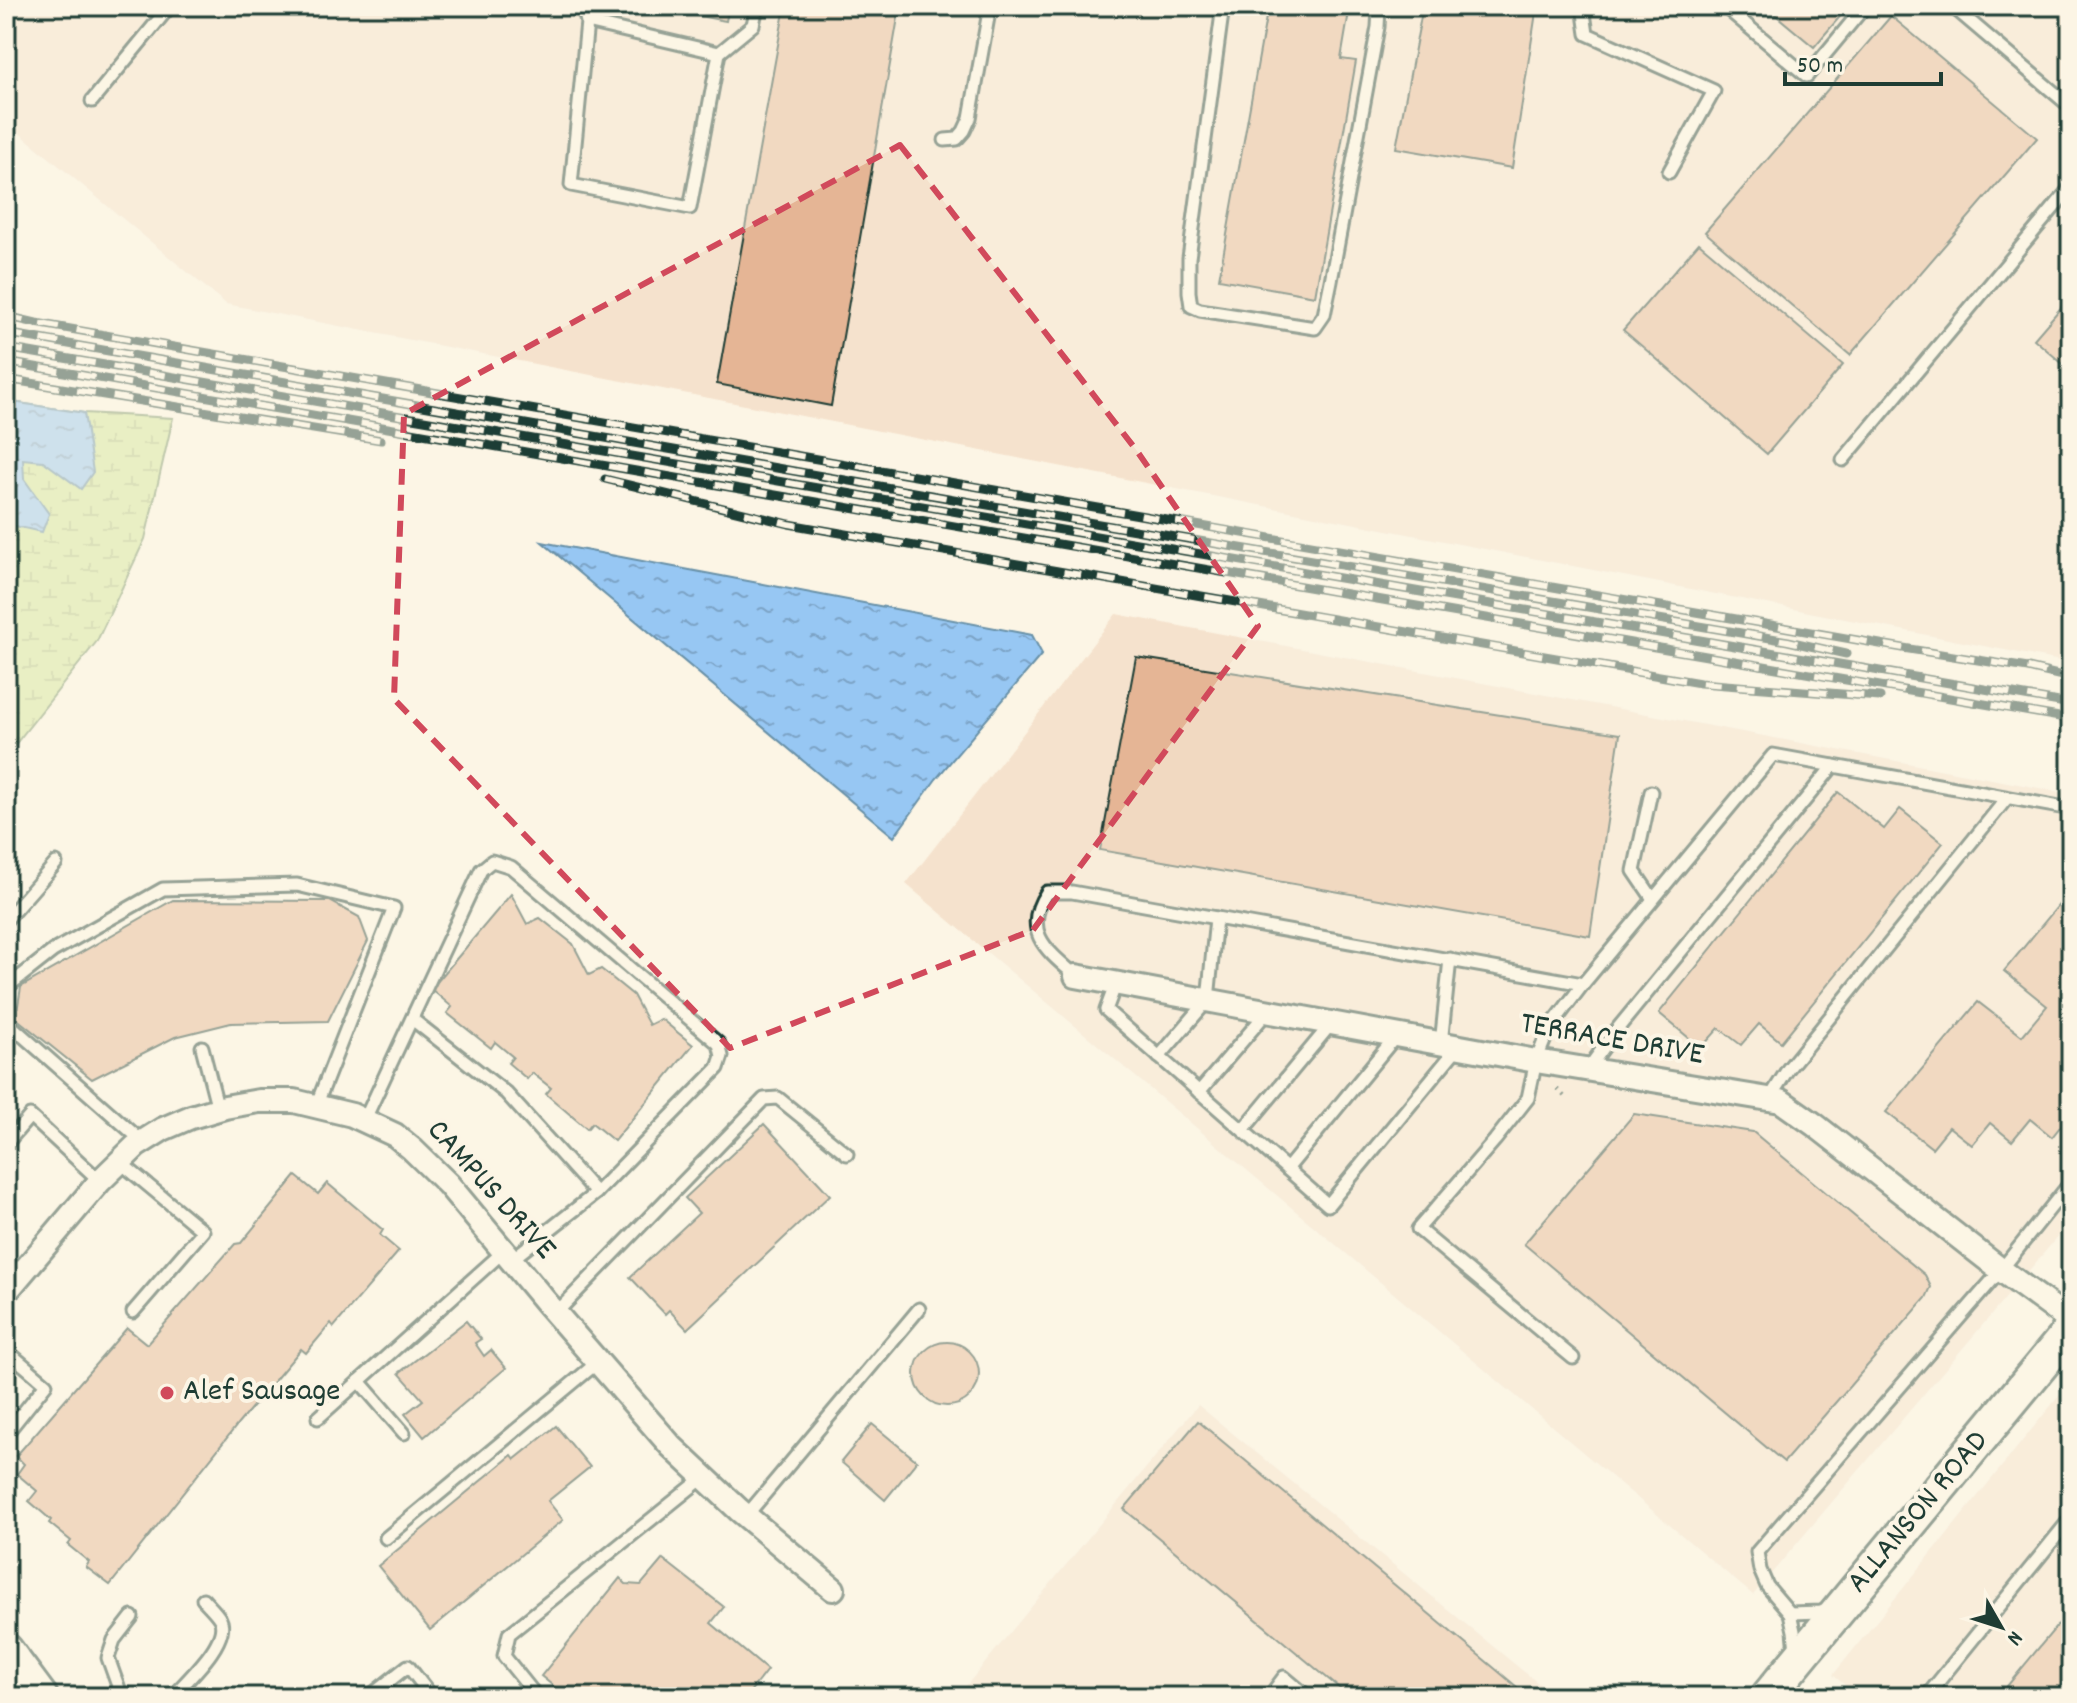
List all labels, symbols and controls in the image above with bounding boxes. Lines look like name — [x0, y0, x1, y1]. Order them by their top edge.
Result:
scale bar — [1785, 36, 1941, 86]
text: 50 m — [1797, 50, 1843, 84]
street label: TERRACE DRIVE — [1517, 1002, 1708, 1080]
street label: CAMPUS DRIVE — [414, 1110, 566, 1272]
place label: Alef Sausage — [183, 1370, 340, 1416]
marker: Alef Sausage — [158, 1384, 176, 1402]
street label: ALLANSON ROAD — [1837, 1421, 2001, 1605]
north arrow — [1961, 1587, 2041, 1667]
text: N — [1998, 1623, 2029, 1651]

